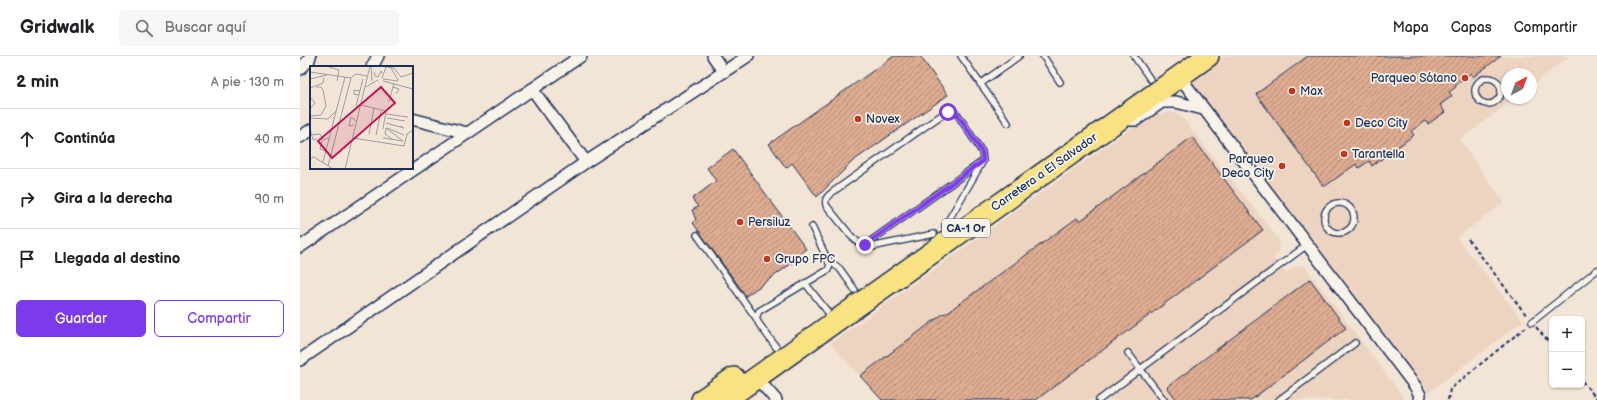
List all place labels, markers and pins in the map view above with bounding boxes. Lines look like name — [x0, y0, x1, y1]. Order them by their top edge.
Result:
place label: Parqueo Sótano — [1371, 71, 1457, 86]
marker: Parqueo Sótano — [1460, 73, 1470, 83]
place label: Max — [1300, 84, 1323, 99]
marker: Max — [1287, 86, 1297, 96]
place label: Novex — [866, 112, 900, 127]
marker: Novex — [853, 114, 863, 124]
place label: Deco City — [1355, 116, 1408, 131]
marker: Deco City — [1342, 118, 1352, 128]
place label: Tarantella — [1352, 147, 1405, 162]
marker: Tarantella — [1339, 149, 1349, 159]
place label: Parqueo Deco City — [1221, 152, 1275, 181]
marker: Parqueo Deco City — [1277, 161, 1287, 171]
place label: Persiluz — [748, 215, 791, 230]
marker: Persiluz — [735, 217, 745, 227]
place label: Grupo FPC — [775, 252, 836, 267]
marker: Grupo FPC — [762, 254, 772, 264]

